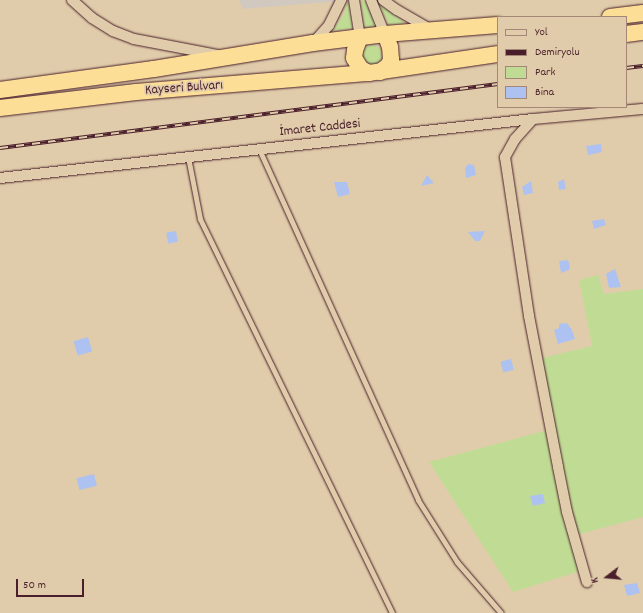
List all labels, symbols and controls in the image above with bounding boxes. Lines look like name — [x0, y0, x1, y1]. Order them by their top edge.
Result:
legend — [497, 16, 627, 108]
text: Yol — [535, 24, 548, 41]
text: Demiryolu — [535, 44, 580, 61]
text: Park — [535, 64, 555, 81]
street label: Kayseri Bulvarı — [145, 77, 223, 99]
text: Bina — [535, 84, 554, 101]
street label: İmaret Caddesi — [279, 115, 361, 141]
north arrow — [587, 557, 627, 597]
scale bar — [18, 571, 86, 597]
text: K — [587, 576, 604, 585]
text: 50 m — [23, 577, 46, 594]

